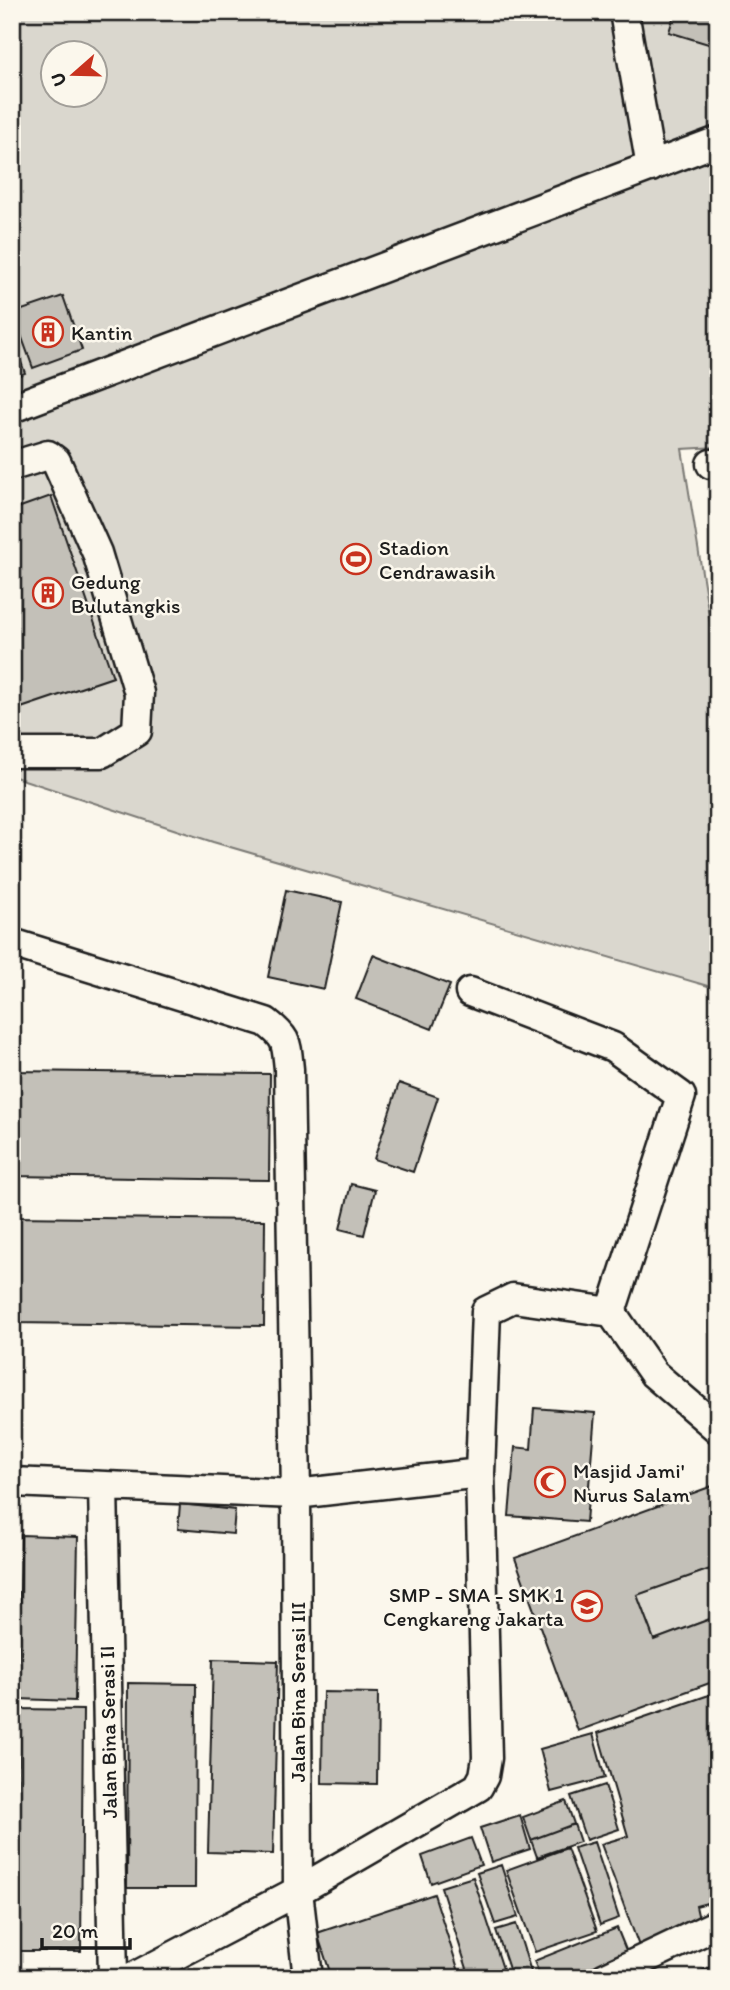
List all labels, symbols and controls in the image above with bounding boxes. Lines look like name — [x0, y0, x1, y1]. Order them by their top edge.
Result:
north arrow — [38, 38, 108, 108]
text: U — [46, 70, 71, 90]
building icon: Kantin — [31, 315, 65, 349]
place label: Kantin — [71, 320, 132, 345]
place label: Stadion Cendrawasih — [379, 535, 495, 584]
sports icon: Stadion Cendrawasih — [339, 542, 373, 576]
place label: Gedung Bulutangkis — [71, 569, 181, 618]
building icon: Gedung Bulutangkis — [31, 576, 65, 610]
place label: Masjid Jami' Nurus Salam — [573, 1458, 690, 1507]
mosque icon: Masjid Jami' Nurus Salam — [533, 1465, 567, 1499]
place label: SMP - SMA - SMK 1 Cengkareng Jakarta — [383, 1582, 564, 1631]
school or university icon: SMP - SMA - SMK 1 Cengkareng Jakarta — [570, 1589, 604, 1623]
street label: Jalan Bina Serasi III — [285, 1602, 310, 1782]
street label: Jalan Bina Serasi II — [94, 1645, 122, 1819]
scale bar — [42, 1906, 130, 1950]
text: 20 m — [52, 1918, 99, 1943]

